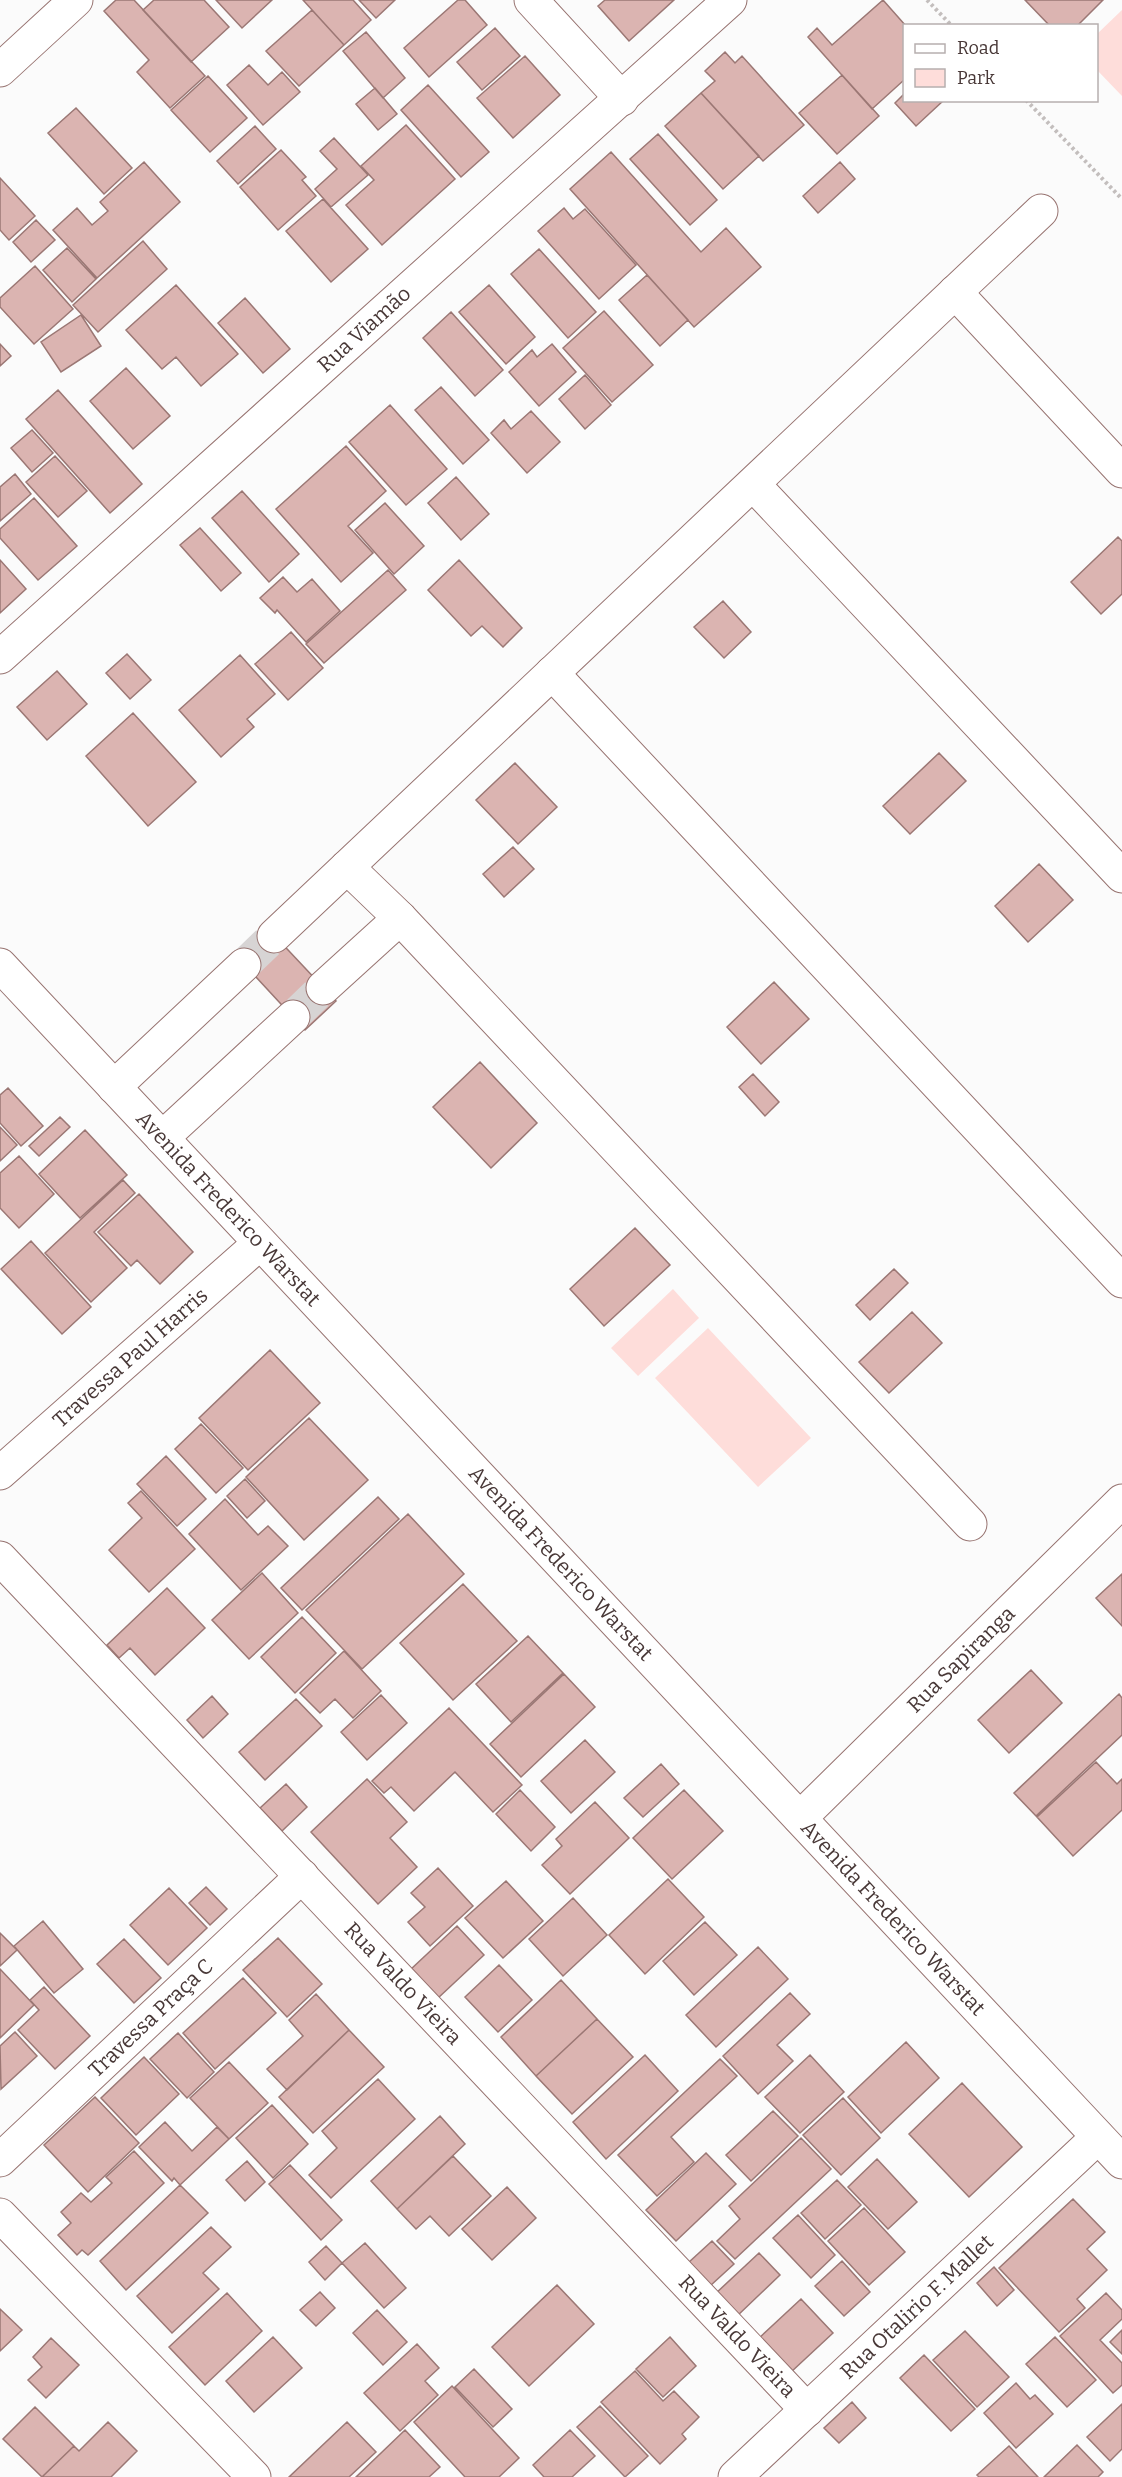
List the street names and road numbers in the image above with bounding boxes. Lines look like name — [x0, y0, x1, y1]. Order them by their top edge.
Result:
street label: Rua Viamão — [312, 280, 416, 378]
street label: Avenida Frederico Warstat — [131, 1106, 326, 1312]
street label: Travessa Paul Harris — [47, 1282, 213, 1433]
street label: Avenida Frederico Warstat — [463, 1460, 659, 1667]
street label: Rua Sapiranga — [902, 1600, 1021, 1718]
street label: Avenida Frederico Warstat — [795, 1815, 991, 2021]
street label: Rua Valdo Vieira — [339, 1917, 467, 2050]
street label: Travessa Praça C — [83, 1953, 219, 2083]
street label: Rua Otalirio F. Mallet — [835, 2229, 999, 2385]
street label: Rua Valdo Vieira — [673, 2270, 802, 2403]

